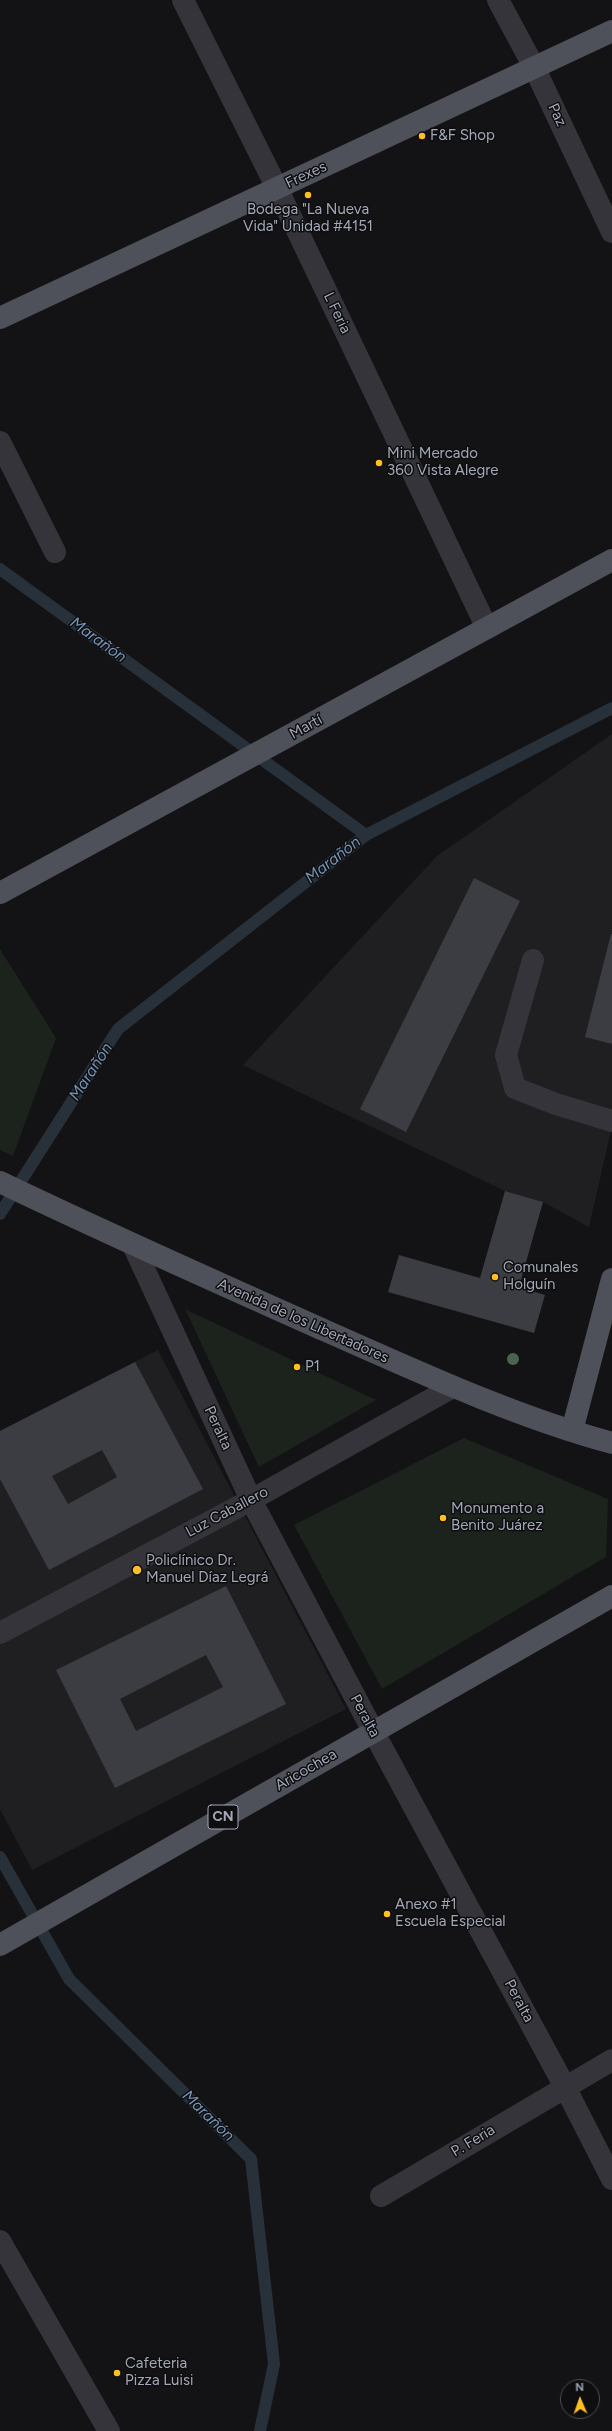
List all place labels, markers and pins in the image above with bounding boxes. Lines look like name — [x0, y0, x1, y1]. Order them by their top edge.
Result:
place label: F&F Shop — [430, 127, 495, 145]
marker: F&F Shop — [417, 131, 427, 141]
marker: Bodega "La Nueva Vida" Unidad #4151 — [303, 190, 313, 200]
place label: Bodega "La Nueva Vida" Unidad #4151 — [243, 201, 373, 236]
place label: Mini Mercado 360 Vista Alegre — [387, 445, 499, 480]
marker: Mini Mercado 360 Vista Alegre — [374, 458, 384, 468]
place label: Comunales Holguín — [503, 1259, 578, 1294]
marker: Comunales Holguín — [490, 1272, 500, 1282]
place label: P1 — [305, 1358, 320, 1376]
marker: P1 — [292, 1362, 302, 1372]
place label: Monumento a Benito Juárez — [451, 1500, 544, 1535]
marker: Monumento a Benito Juárez — [438, 1513, 448, 1523]
place label: Policlínico Dr. Manuel Díaz Legrá — [146, 1552, 268, 1587]
marker: Policlínico Dr. Manuel Díaz Legrá — [131, 1564, 143, 1576]
place label: Anexo #1 Escuela Especial — [395, 1896, 506, 1931]
marker: Anexo #1 Escuela Especial — [382, 1909, 392, 1919]
place label: Cafeteria Pizza Luisi — [125, 2355, 193, 2390]
marker: Cafeteria Pizza Luisi — [112, 2368, 122, 2378]

